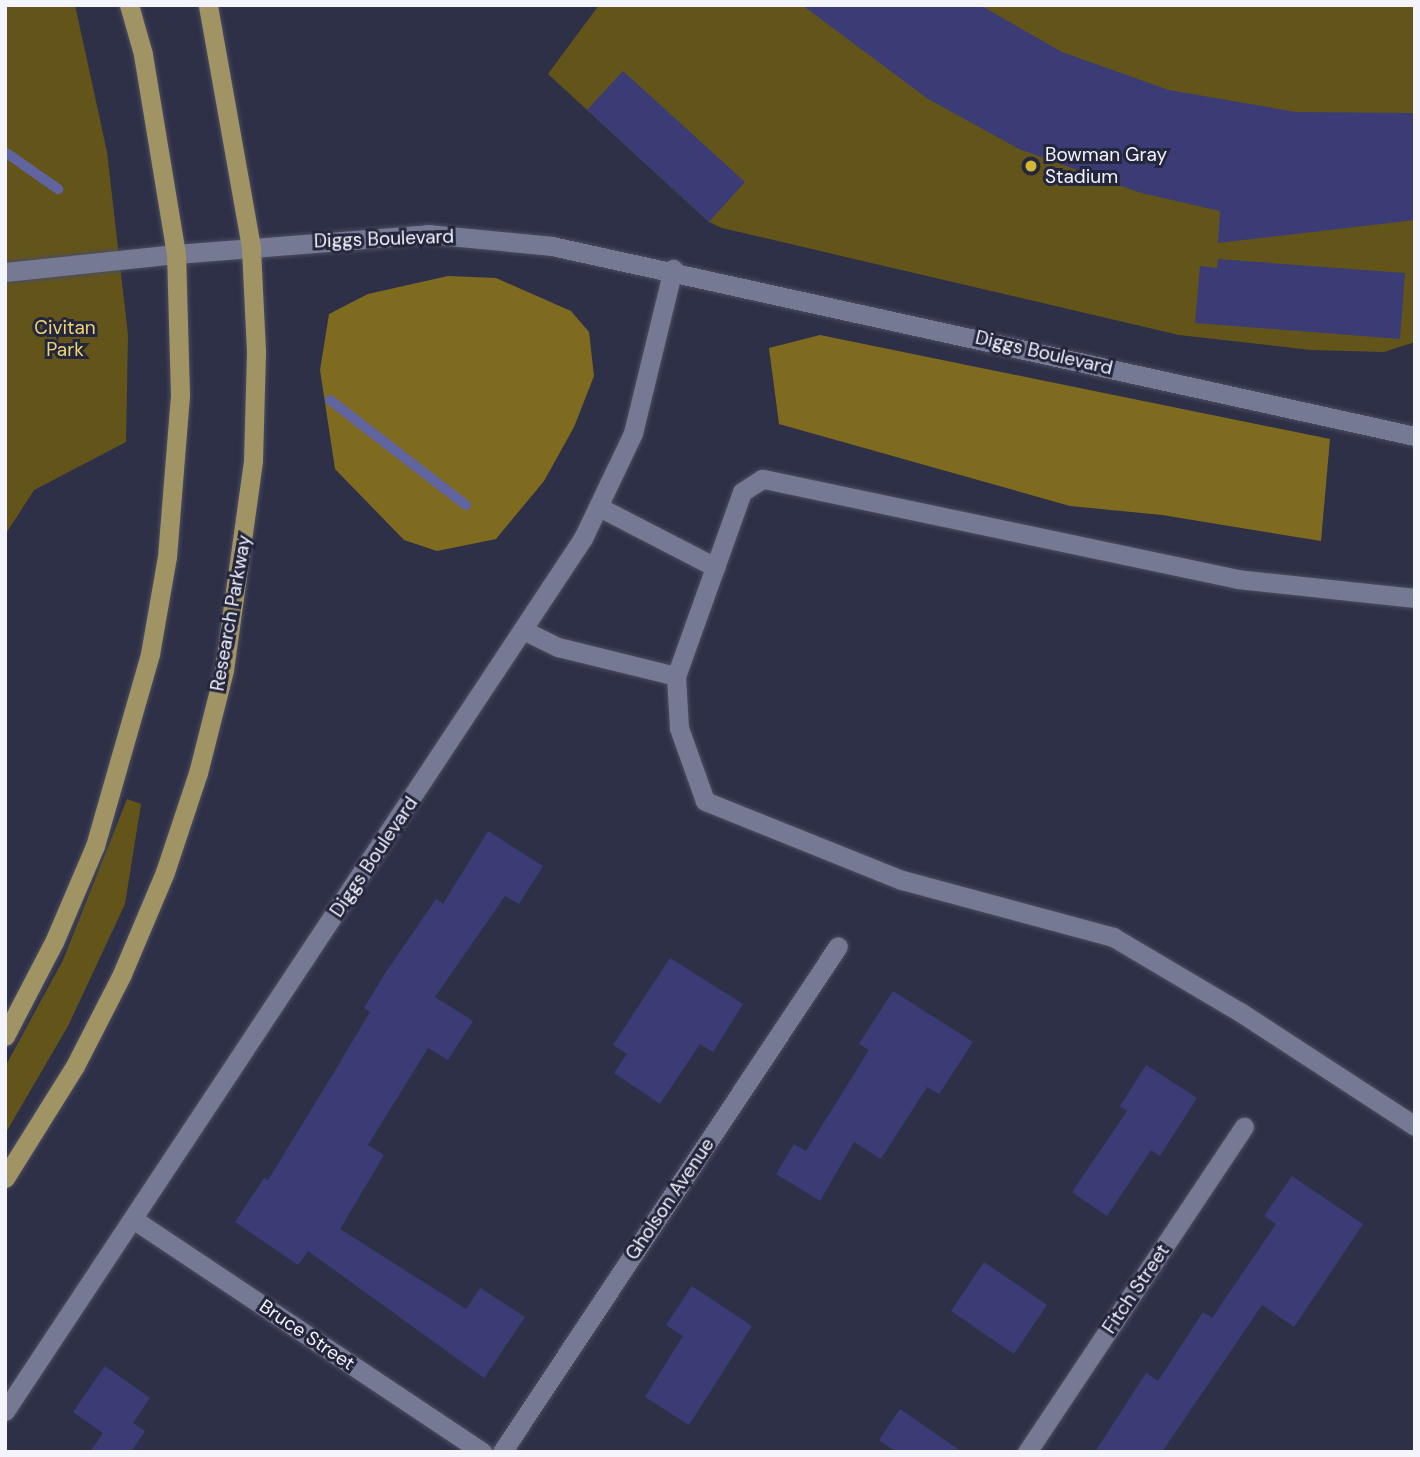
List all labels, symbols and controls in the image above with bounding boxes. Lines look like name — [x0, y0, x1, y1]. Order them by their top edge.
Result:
place label: Bowman Gray Stadium — [1045, 144, 1167, 188]
marker: Bowman Gray Stadium — [1023, 158, 1039, 174]
street label: Diggs Boulevard — [314, 225, 454, 253]
park label: Civitan Park — [34, 317, 96, 361]
street label: Diggs Boulevard — [973, 326, 1115, 380]
street label: Research Parkway — [206, 533, 256, 693]
street label: Diggs Boulevard — [325, 793, 423, 921]
street label: Gholson Avenue — [621, 1134, 719, 1264]
street label: Fitch Street — [1098, 1240, 1174, 1338]
street label: Bruce Street — [255, 1295, 359, 1375]

